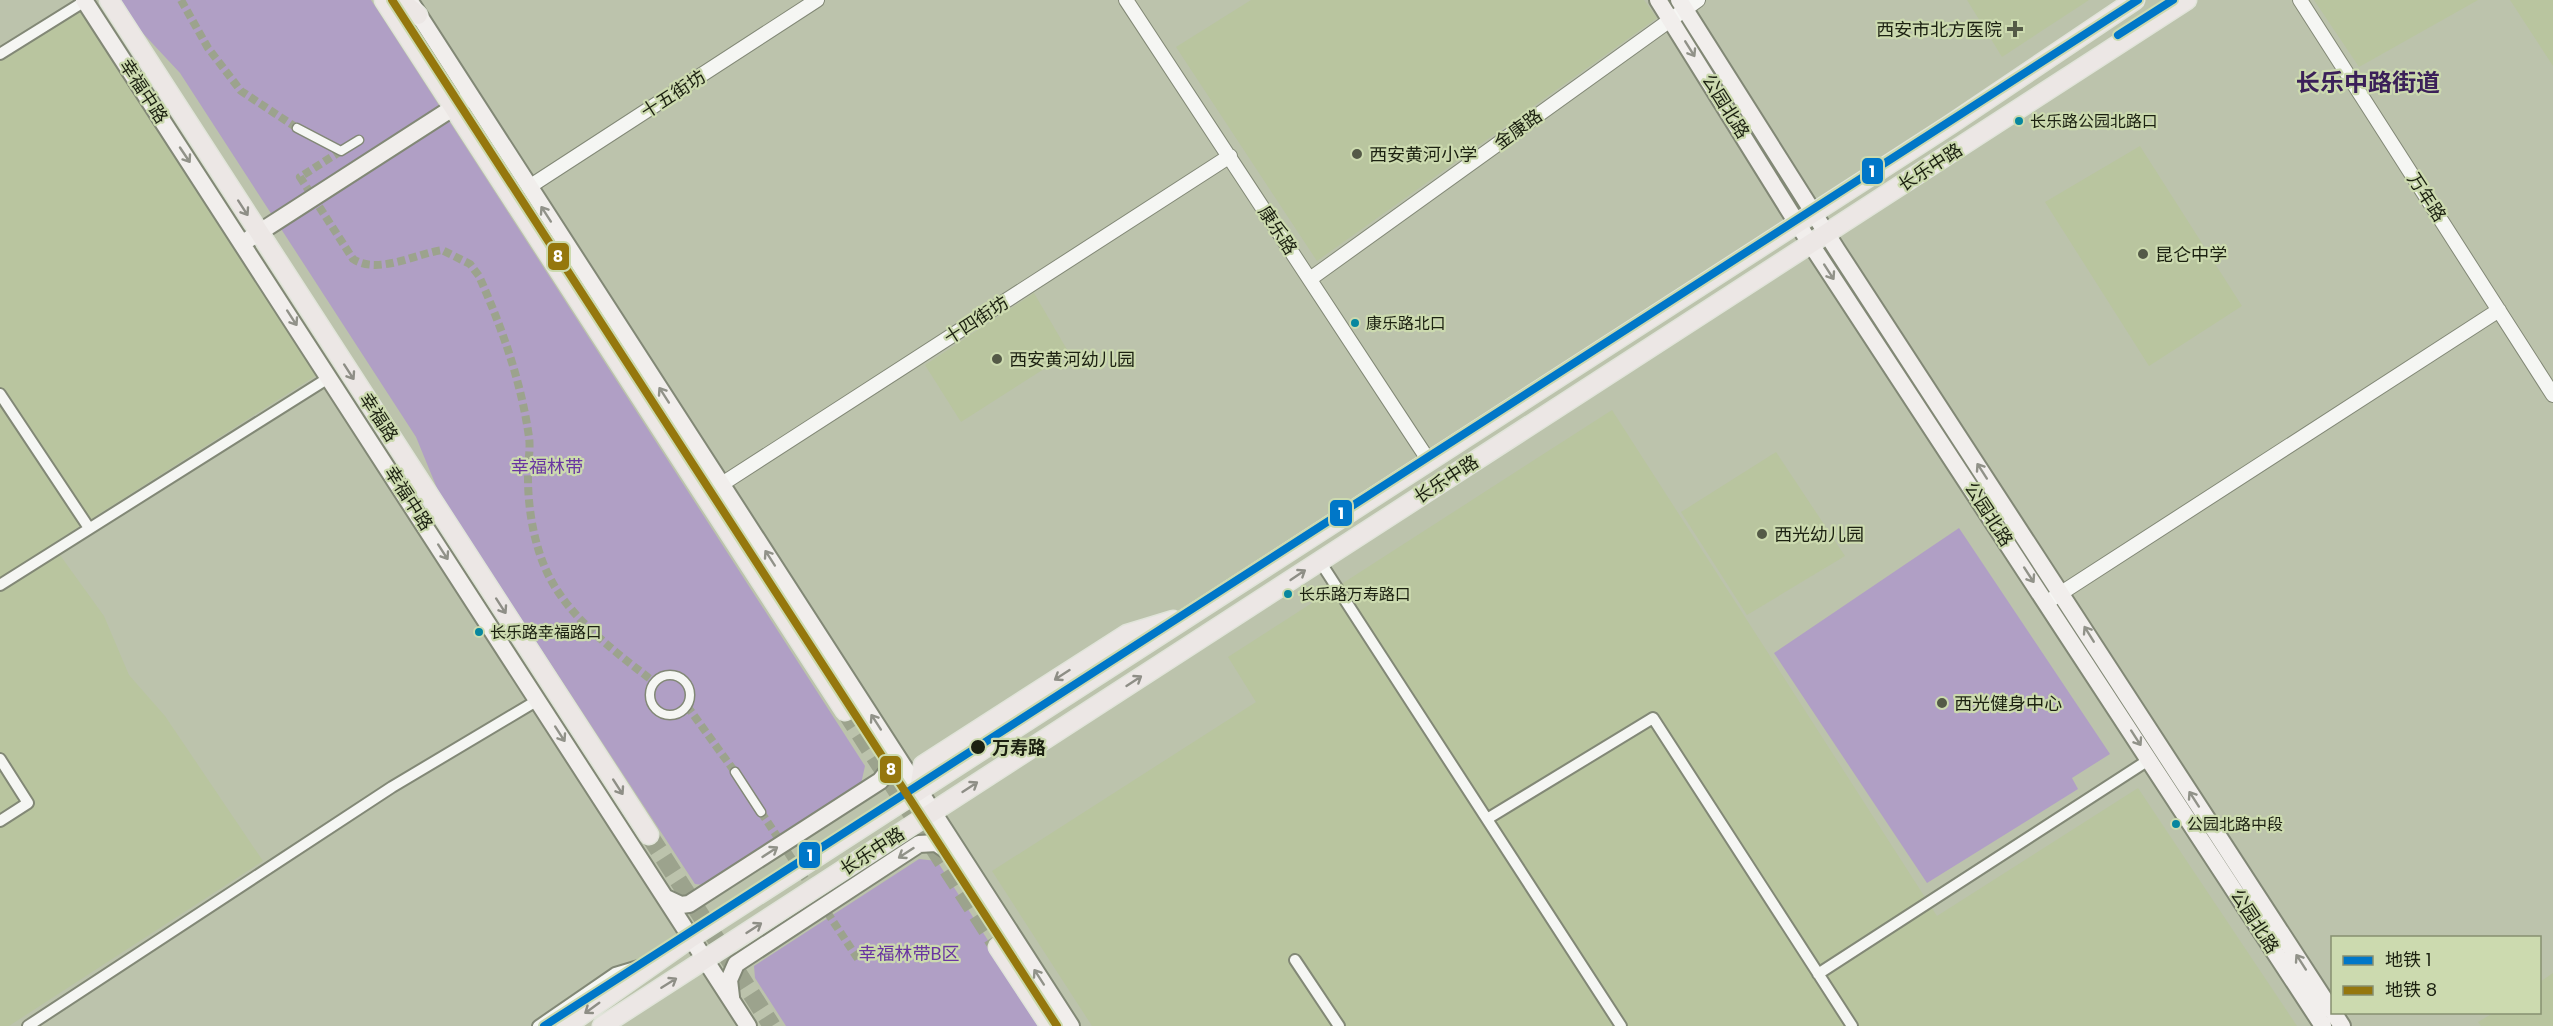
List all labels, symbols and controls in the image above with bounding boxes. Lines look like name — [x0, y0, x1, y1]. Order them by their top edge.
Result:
place label: 西安市北方医院 — [1876, 17, 2002, 42]
marker: 西安市北方医院 — [2006, 20, 2024, 38]
one-way arrow — [1683, 41, 1696, 58]
street label: 幸福中路 — [114, 54, 174, 128]
street label: 十五街坊 — [636, 64, 710, 124]
district label: 长乐中路街道 — [2296, 66, 2440, 99]
street label: 公园北路 — [1696, 69, 1756, 143]
street label: 金康路 — [1489, 103, 1547, 155]
place label: 长乐路公园北路口 — [2030, 110, 2158, 133]
marker: 长乐路公园北路口 — [2013, 115, 2025, 127]
street label: 长乐中路 — [1893, 137, 1967, 197]
place label: 西安黄河小学 — [1369, 142, 1477, 167]
one-way arrow — [179, 146, 191, 162]
marker: 西安黄河小学 — [1350, 147, 1364, 161]
line badge: 1 — [1861, 157, 1884, 185]
text: 1 — [1869, 160, 1875, 183]
street label: 万年路 — [2402, 168, 2452, 226]
one-way arrow — [237, 199, 249, 216]
street label: 康乐路 — [1253, 201, 1303, 259]
one-way arrow — [540, 206, 552, 223]
line badge: 8 — [547, 242, 570, 271]
place label: 昆仑中学 — [2155, 242, 2227, 267]
text: 8 — [553, 245, 563, 268]
marker: 昆仑中学 — [2136, 247, 2150, 261]
one-way arrow — [1824, 263, 1836, 280]
street label: 十四街坊 — [939, 290, 1013, 350]
one-way arrow — [286, 309, 298, 325]
place label: 康乐路北口 — [1366, 312, 1446, 335]
marker: 康乐路北口 — [1349, 317, 1361, 329]
place label: 西安黄河幼儿园 — [1009, 347, 1135, 372]
marker: 西安黄河幼儿园 — [990, 352, 1004, 366]
one-way arrow — [343, 363, 355, 379]
one-way arrow — [658, 387, 670, 404]
street label: 幸福路 — [354, 388, 404, 446]
street label: 长乐中路 — [1409, 449, 1483, 509]
park label: 幸福林带 — [511, 454, 583, 479]
street label: 幸福中路 — [379, 461, 439, 535]
one-way arrow — [1976, 463, 1988, 480]
street label: 公园北路 — [1959, 477, 2019, 551]
line badge: 1 — [1329, 499, 1353, 527]
text: 1 — [1338, 502, 1344, 525]
place label: 西光幼儿园 — [1774, 522, 1864, 547]
marker: 西光幼儿园 — [1755, 527, 1769, 541]
one-way arrow — [438, 543, 450, 560]
one-way arrow — [764, 550, 777, 567]
one-way arrow — [2023, 566, 2035, 583]
one-way arrow — [1289, 569, 1305, 581]
place label: 长乐路万寿路口 — [1299, 583, 1411, 606]
marker: 长乐路万寿路口 — [1282, 588, 1294, 600]
one-way arrow — [495, 597, 507, 614]
place label: 长乐路幸福路口 — [490, 621, 602, 644]
marker: 长乐路幸福路口 — [473, 626, 485, 638]
one-way arrow — [2083, 627, 2095, 643]
one-way arrow — [1054, 669, 1071, 681]
one-way arrow — [1126, 675, 1143, 688]
place label: 西光健身中心 — [1954, 691, 2062, 716]
marker: 西光健身中心 — [1935, 696, 1949, 710]
one-way arrow — [869, 714, 881, 731]
one-way arrow — [554, 725, 566, 742]
one-way arrow — [2131, 729, 2143, 746]
place label: 万寿路 — [992, 735, 1046, 760]
marker: 万寿路 — [969, 738, 987, 756]
line badge: 8 — [879, 755, 902, 784]
text: 8 — [886, 758, 896, 781]
one-way arrow — [612, 778, 624, 795]
one-way arrow — [961, 780, 978, 792]
one-way arrow — [2188, 790, 2201, 807]
place label: 公园北路中段 — [2187, 813, 2283, 836]
marker: 公园北路中段 — [2170, 818, 2182, 830]
street label: 长乐中路 — [835, 821, 909, 881]
line badge: 1 — [798, 841, 821, 869]
text: 1 — [807, 844, 813, 867]
one-way arrow — [762, 846, 778, 858]
one-way arrow — [898, 847, 915, 859]
street label: 公园北路 — [2225, 884, 2285, 958]
one-way arrow — [745, 921, 762, 933]
legend — [2331, 936, 2541, 1014]
park label: 幸福林带B区 — [858, 941, 960, 966]
text: 地铁 1 — [2385, 947, 2432, 972]
one-way arrow — [2294, 954, 2306, 971]
one-way arrow — [1033, 969, 1045, 986]
one-way arrow — [660, 976, 677, 988]
text: 地铁 8 — [2385, 977, 2437, 1002]
one-way arrow — [584, 1002, 600, 1014]

